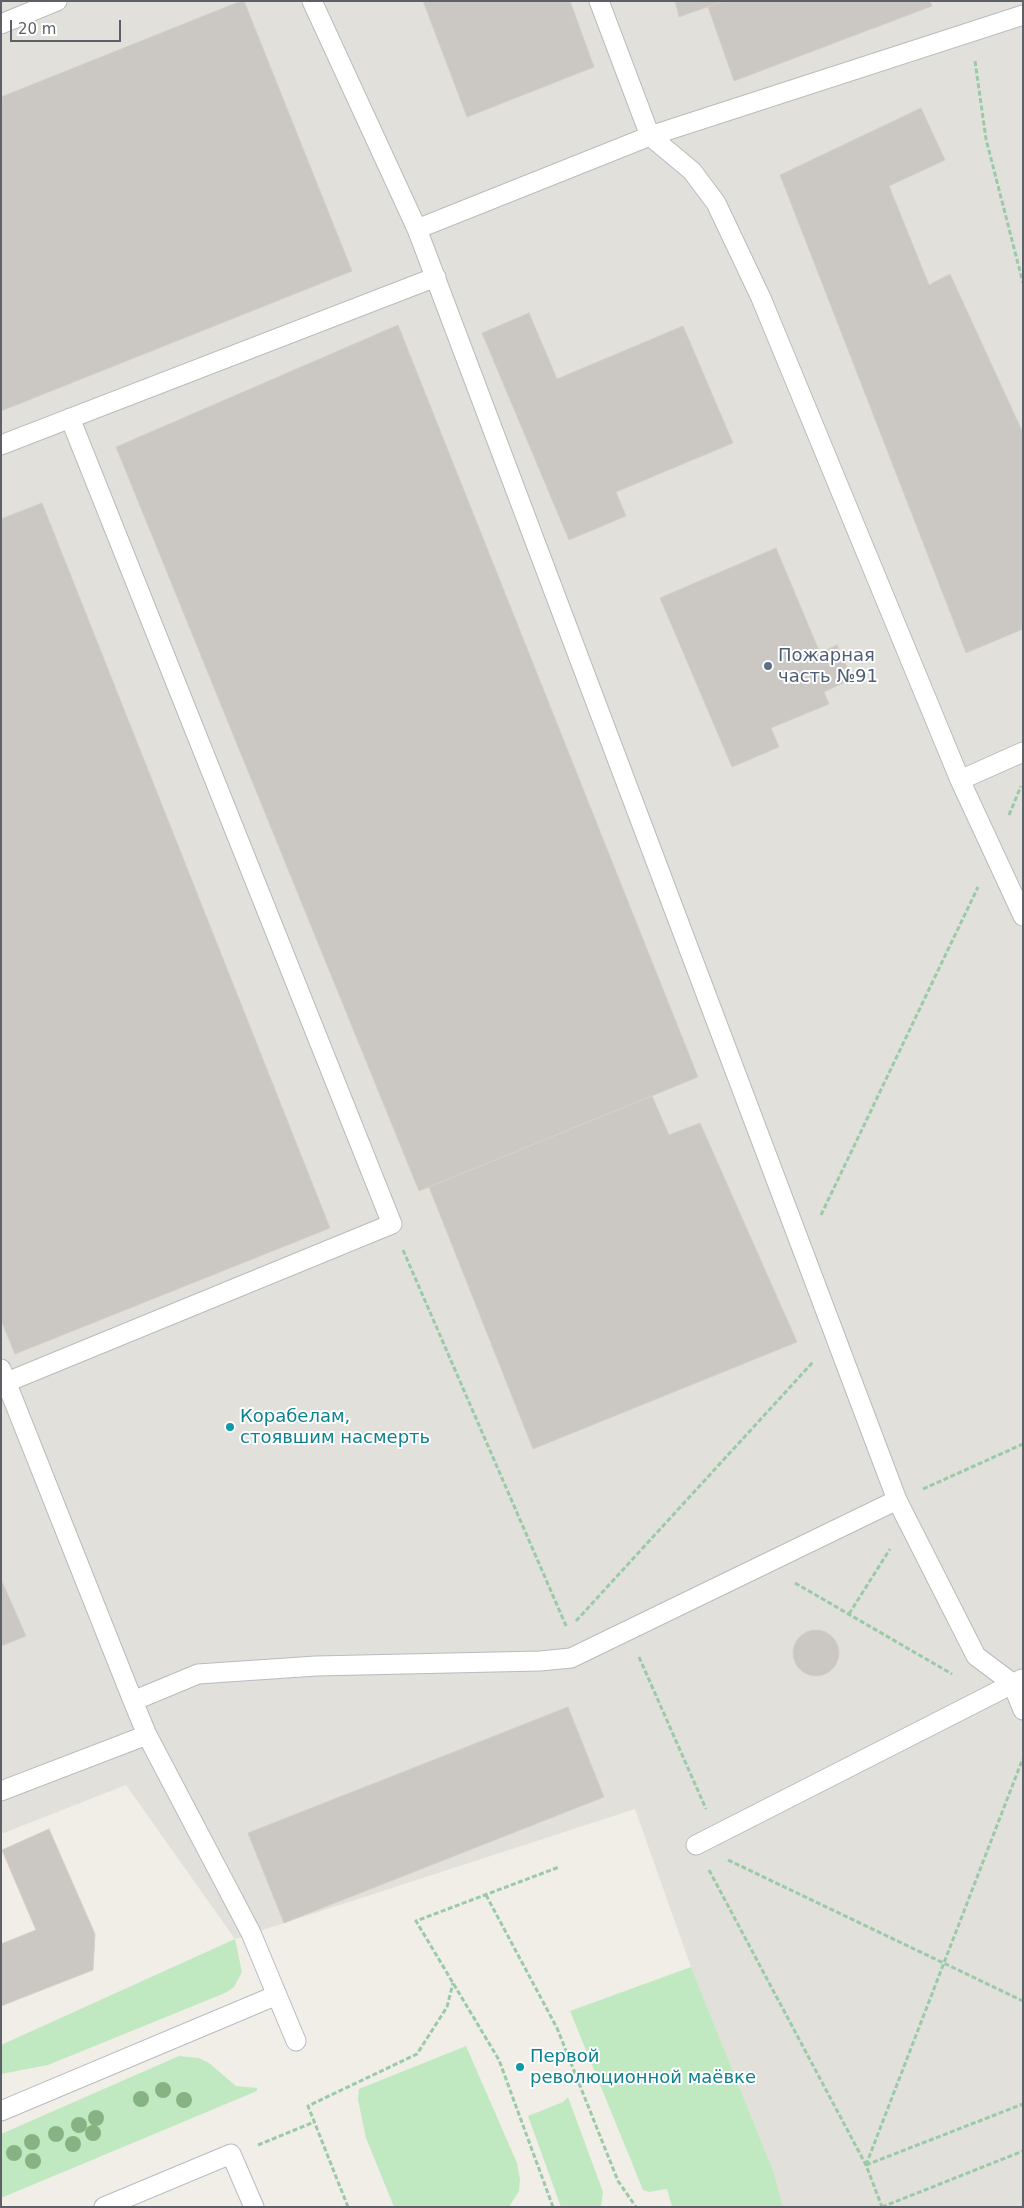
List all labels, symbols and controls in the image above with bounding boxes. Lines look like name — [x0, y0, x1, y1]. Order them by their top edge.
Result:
scale bar — [12, 10, 124, 42]
text: 20 m — [18, 20, 56, 38]
place label: Пожарная часть №91 — [778, 645, 878, 688]
marker: Пожарная часть №91 — [762, 660, 774, 672]
place label: Корабелам, стоявшим насмерть — [240, 1406, 430, 1448]
marker: Корабелам, стоявшим насмерть — [224, 1421, 236, 1433]
place label: Первой революционной маёвке — [530, 2046, 756, 2088]
marker: Первой революционной маёвке — [514, 2061, 526, 2073]

